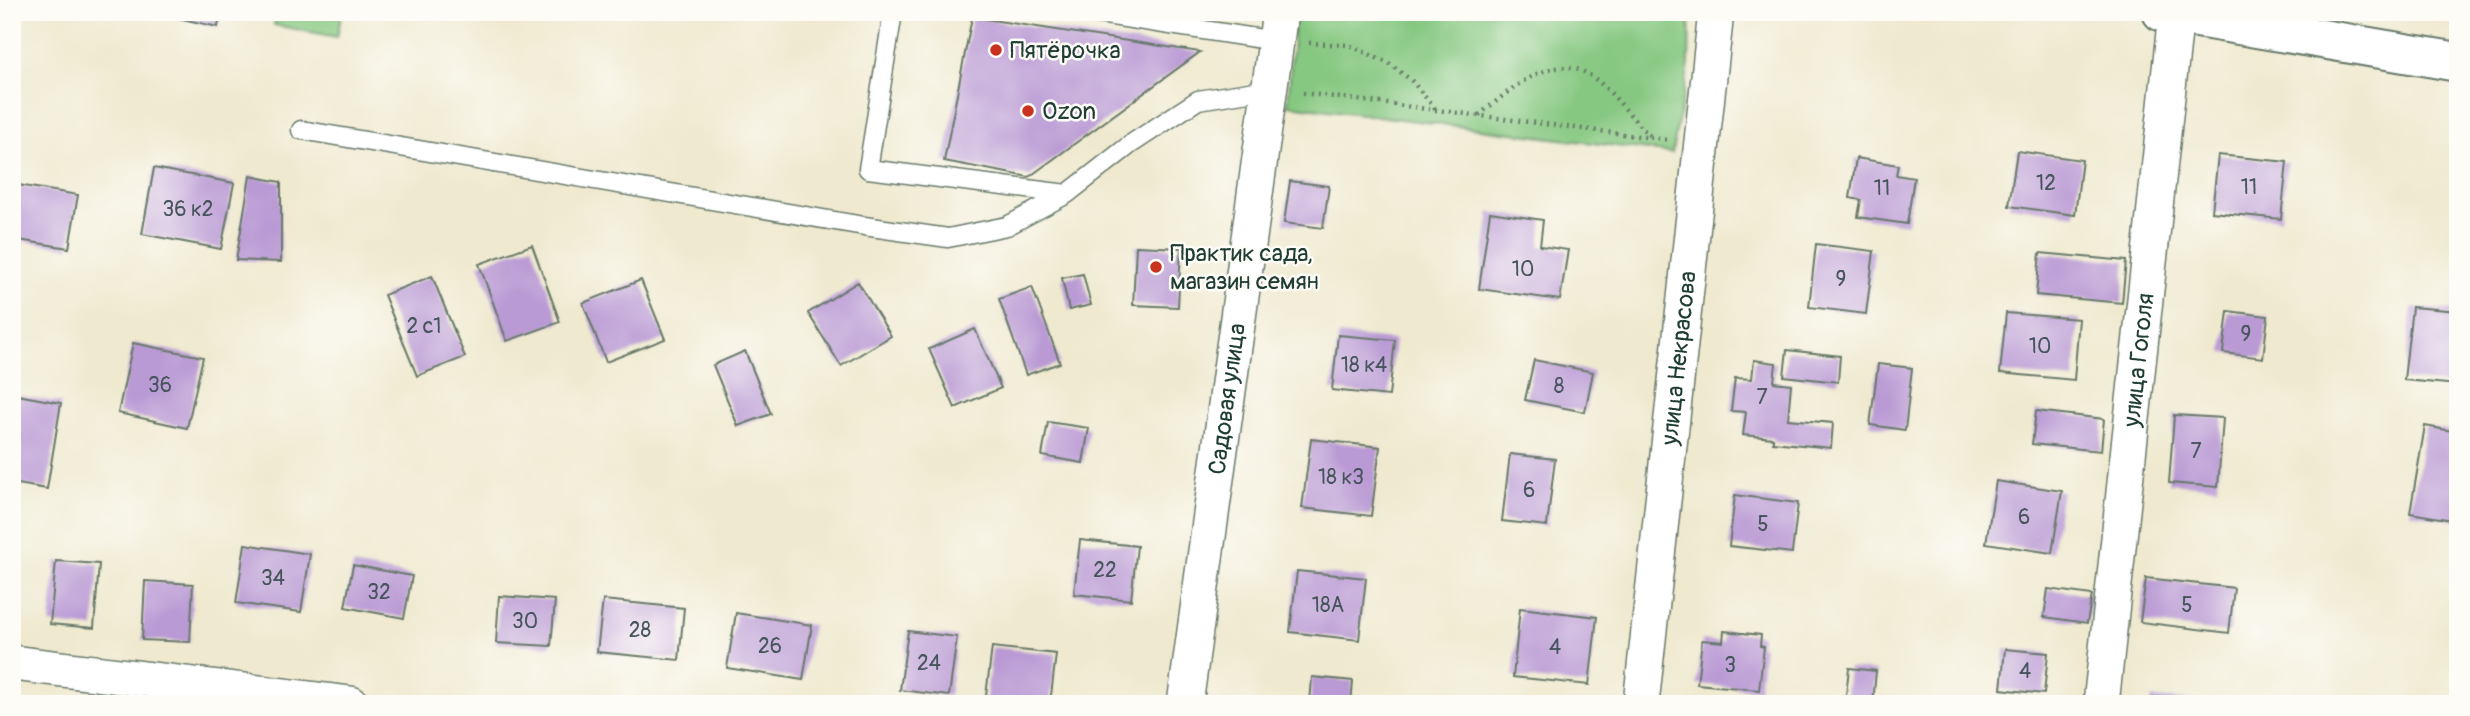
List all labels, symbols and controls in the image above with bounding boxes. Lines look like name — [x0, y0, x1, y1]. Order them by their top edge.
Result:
place label: Пятёрочка — [1010, 36, 1121, 65]
marker: Пятёрочка — [988, 42, 1004, 58]
place label: Ozon — [1042, 97, 1096, 126]
marker: Ozon — [1020, 103, 1036, 119]
house number: 12 — [2036, 170, 2056, 197]
house number: 11 — [2241, 174, 2257, 201]
house number: 11 — [1874, 175, 1890, 202]
house number: 36 к2 — [162, 196, 214, 223]
place label: Практик сада, магазин семян — [1170, 239, 1319, 296]
house number: 10 — [1512, 256, 1534, 283]
marker: Практик сада, магазин семян — [1148, 259, 1164, 275]
house number: 9 — [1836, 266, 1846, 293]
street label: улица Некрасова — [1655, 269, 1702, 448]
street label: улица Гоголя — [2117, 292, 2160, 429]
house number: 2 с1 — [406, 313, 442, 340]
street label: Садовая улица — [1202, 321, 1252, 476]
house number: 9 — [2241, 321, 2251, 348]
house number: 10 — [2029, 333, 2051, 360]
house number: 18 к4 — [1341, 352, 1387, 379]
house number: 36 — [148, 372, 172, 399]
house number: 8 — [1554, 373, 1564, 400]
house number: 7 — [1756, 384, 1768, 411]
house number: 7 — [2190, 438, 2202, 465]
house number: 18 к3 — [1318, 464, 1364, 491]
house number: 6 — [1523, 477, 1535, 504]
house number: 6 — [2018, 504, 2030, 531]
house number: 5 — [1757, 511, 1769, 538]
house number: 22 — [1093, 557, 1117, 584]
house number: 34 — [261, 565, 285, 592]
house number: 32 — [367, 579, 391, 606]
house number: 18А — [1312, 592, 1344, 619]
house number: 5 — [2181, 592, 2193, 619]
house number: 30 — [512, 608, 538, 635]
house number: 28 — [629, 617, 651, 644]
house number: 26 — [758, 633, 782, 660]
house number: 4 — [1549, 634, 1561, 661]
house number: 24 — [917, 650, 941, 677]
house number: 3 — [1724, 652, 1736, 679]
house number: 4 — [2019, 658, 2031, 685]

